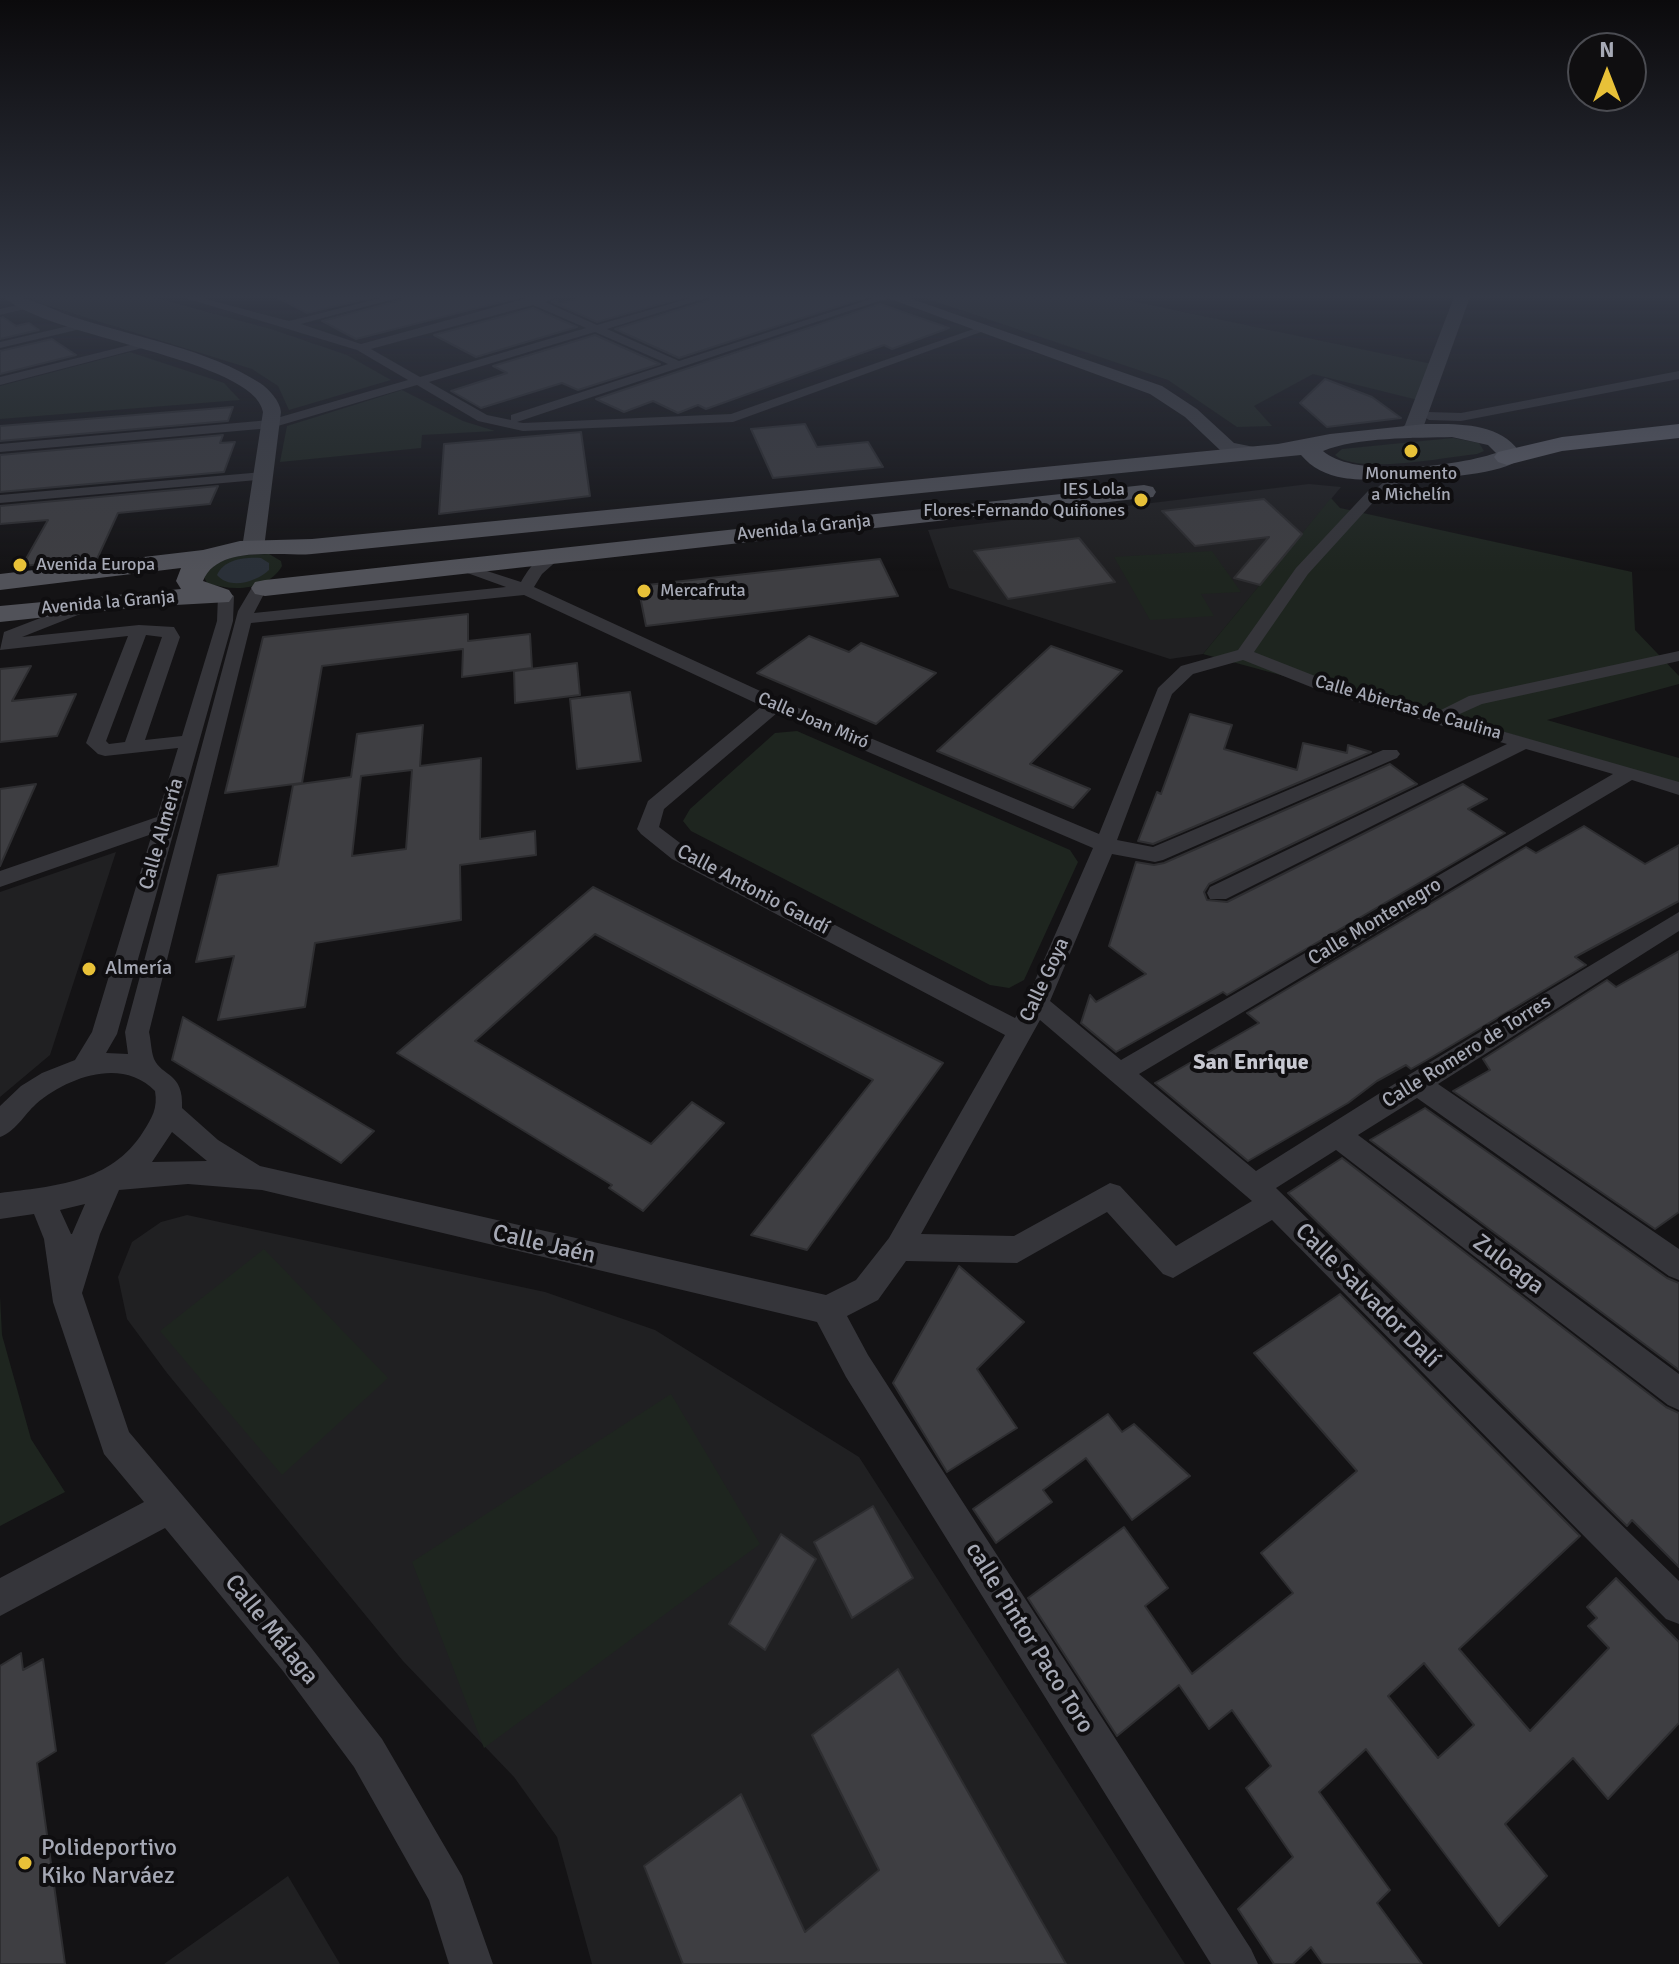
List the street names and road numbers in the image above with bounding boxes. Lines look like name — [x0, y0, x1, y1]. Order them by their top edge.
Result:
street label: Avenida la Granja — [736, 510, 872, 546]
street label: Avenida la Granja — [40, 586, 176, 620]
street label: Calle Abiertas de Caulina — [1312, 671, 1504, 745]
street label: Calle Joan Miró — [754, 688, 872, 754]
street label: Calle Almería — [135, 775, 189, 893]
street label: Calle Antonio Gaudí — [673, 840, 833, 940]
street label: Calle Montenegro — [1304, 873, 1446, 971]
street label: Calle Goya — [1015, 934, 1075, 1026]
street label: Calle Romero de Torres — [1378, 990, 1556, 1114]
street label: Calle Salvador Dalí — [1289, 1218, 1445, 1374]
street label: Calle Jaén — [490, 1219, 598, 1271]
street label: Zuloaga — [1467, 1229, 1549, 1301]
street label: calle Pintor Paco Toro — [959, 1537, 1099, 1739]
street label: Calle Málaga — [218, 1569, 324, 1691]

